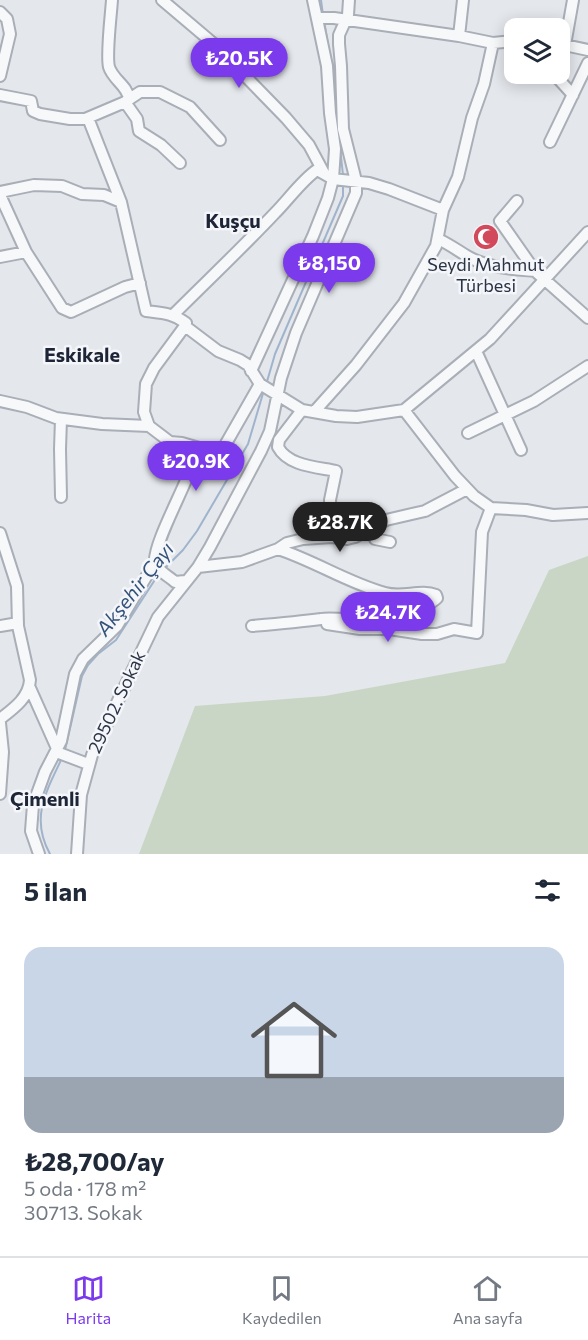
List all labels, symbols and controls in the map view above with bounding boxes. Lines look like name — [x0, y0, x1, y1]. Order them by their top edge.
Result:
map controls — [504, 18, 570, 84]
button: layers — [504, 18, 570, 84]
pin: ₺20.5K — [190, 38, 288, 89]
text: ₺20.5K — [205, 45, 273, 69]
district label: Kuşçu — [205, 208, 261, 232]
mosque icon: Seydi Mahmut Türbesi — [471, 222, 501, 252]
pin: ₺8,150 — [280, 243, 378, 294]
text: ₺8,150 — [297, 250, 361, 274]
place label: Seydi Mahmut Türbesi — [427, 253, 545, 296]
district label: Eskikale — [44, 342, 120, 366]
pin: ₺20.9K — [147, 441, 245, 492]
text: ₺20.9K — [161, 448, 231, 472]
pin: ₺28.7K — [291, 502, 389, 553]
text: ₺28.7K — [307, 509, 373, 533]
water label: Akşehir Çayı — [90, 537, 178, 641]
pin: ₺24.7K — [339, 592, 437, 643]
text: ₺24.7K — [355, 599, 421, 623]
street label: 29502. Sokak — [83, 646, 150, 756]
district label: Çimenli — [10, 786, 80, 810]
icon: filters — [531, 874, 564, 907]
text: 5 ilan — [24, 875, 87, 906]
icon: home — [240, 986, 348, 1094]
text: ₺28,700/ay — [24, 1145, 165, 1176]
text: 5 oda · 178 m² — [24, 1176, 146, 1200]
text: 30713. Sokak — [24, 1200, 143, 1224]
tab: Harita — [65, 1272, 111, 1327]
tab: Kaydedilen — [242, 1272, 322, 1327]
tab: Ana sayfa — [453, 1272, 523, 1327]

